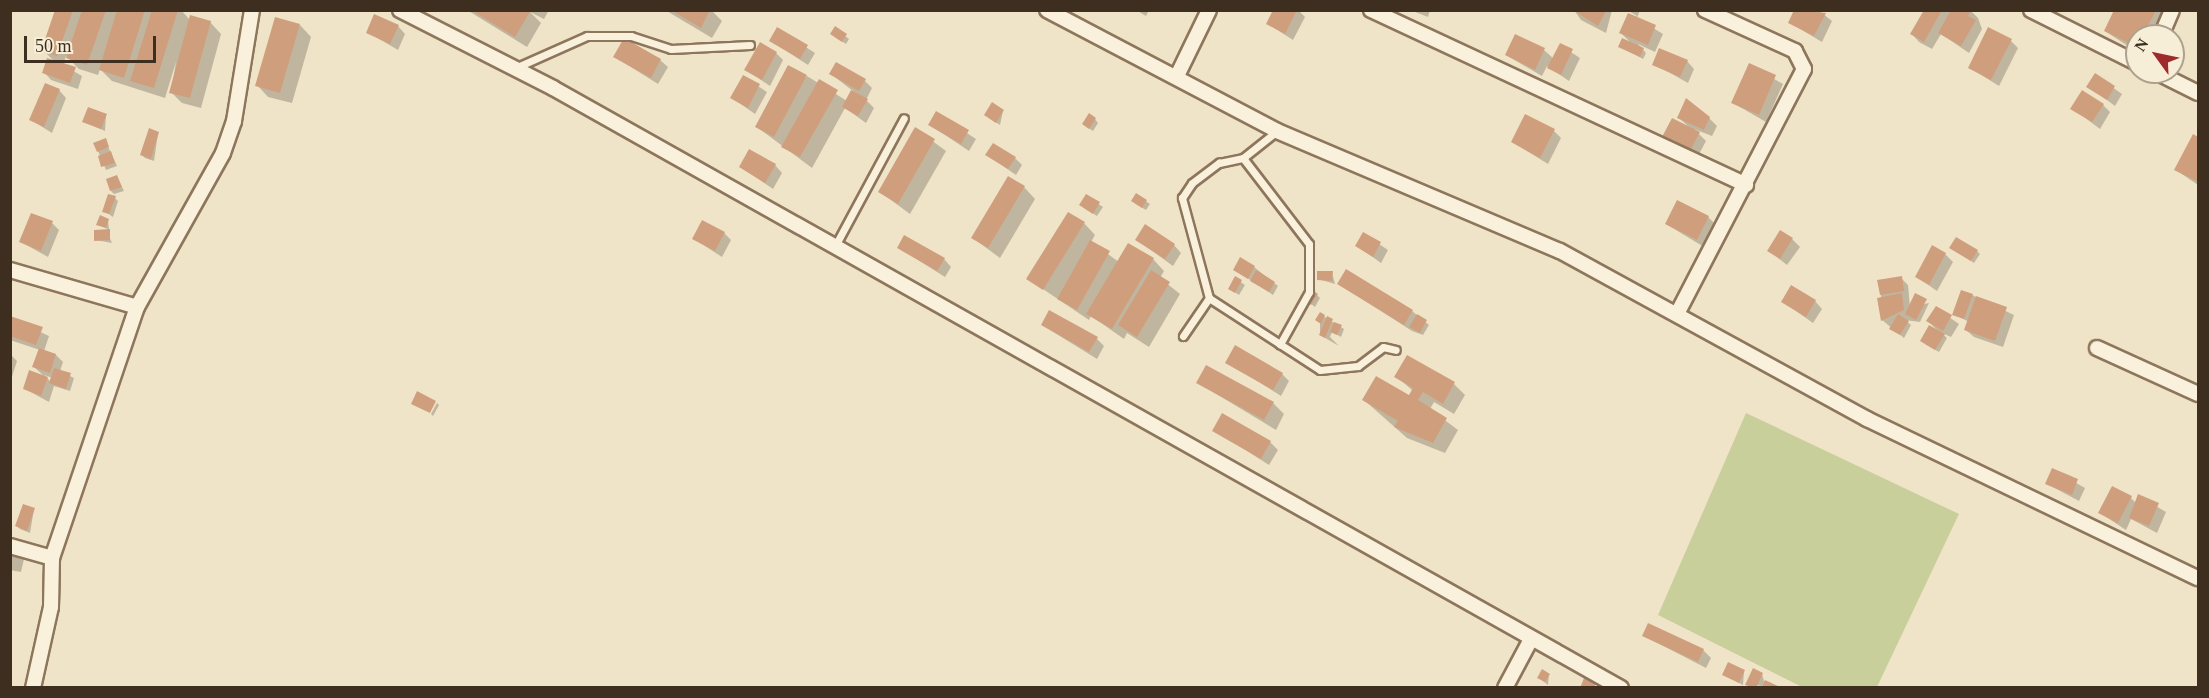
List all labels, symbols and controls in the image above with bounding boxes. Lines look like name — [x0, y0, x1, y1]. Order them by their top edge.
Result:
scale bar — [27, 24, 159, 62]
north arrow — [2125, 24, 2185, 84]
text: 50 m — [35, 36, 72, 56]
text: N — [2131, 36, 2151, 54]

